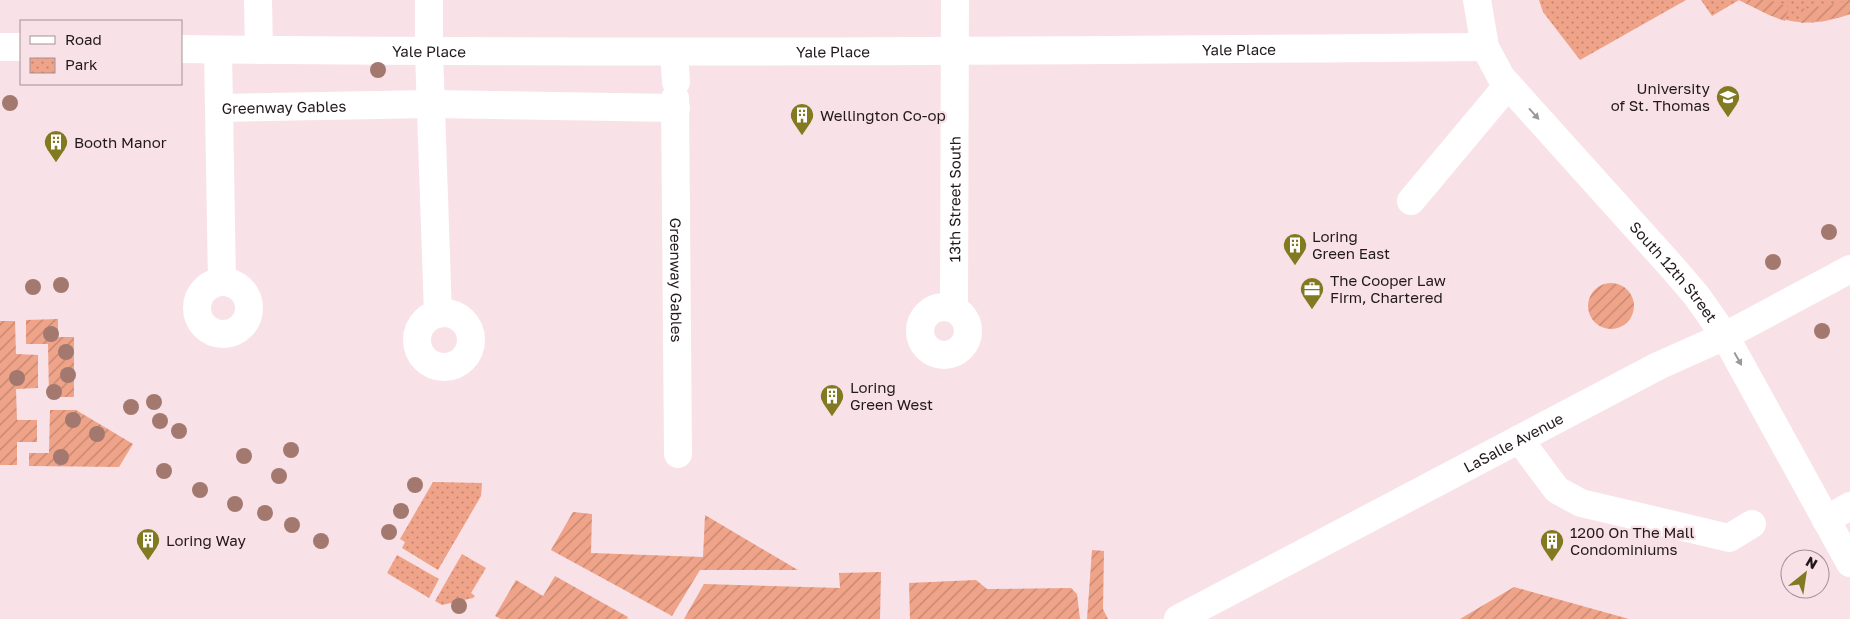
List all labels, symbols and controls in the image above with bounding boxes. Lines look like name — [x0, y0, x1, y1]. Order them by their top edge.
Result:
legend — [20, 20, 182, 85]
text: Road — [65, 30, 102, 48]
street label: Yale Place — [1202, 40, 1276, 58]
street label: Yale Place — [392, 42, 466, 60]
street label: Yale Place — [796, 42, 870, 60]
text: Park — [65, 55, 98, 73]
place label: University of St. Thomas — [1611, 79, 1711, 114]
school or university icon: University of St. Thomas — [1715, 84, 1741, 118]
street label: Greenway Gables — [222, 97, 346, 117]
building icon: Wellington Co-op — [789, 102, 815, 136]
place label: Wellington Co-op — [820, 106, 946, 124]
one-way arrow — [1529, 107, 1540, 120]
building icon: Booth Manor — [43, 129, 69, 163]
place label: Booth Manor — [74, 133, 167, 151]
street label: 13th Street South — [945, 136, 964, 262]
street label: Greenway Gables — [667, 218, 686, 342]
street label: South 12th Street — [1626, 218, 1721, 325]
place label: Loring Green East — [1312, 227, 1390, 262]
building icon: Loring Green East — [1282, 232, 1308, 266]
place label: The Cooper Law Firm, Chartered — [1330, 271, 1446, 306]
office icon: The Cooper Law Firm, Chartered — [1299, 276, 1325, 310]
one-way arrow — [1734, 353, 1743, 366]
place label: Loring Green West — [850, 378, 933, 413]
building icon: Loring Green West — [819, 383, 845, 417]
street label: LaSalle Avenue — [1460, 408, 1566, 476]
place label: 1200 On The Mall Condominiums — [1570, 523, 1695, 558]
building icon: Loring Way — [135, 527, 161, 561]
building icon: 1200 On The Mall Condominiums — [1539, 528, 1565, 562]
place label: Loring Way — [166, 531, 246, 549]
north arrow — [1780, 549, 1830, 599]
text: N — [1803, 552, 1821, 572]

